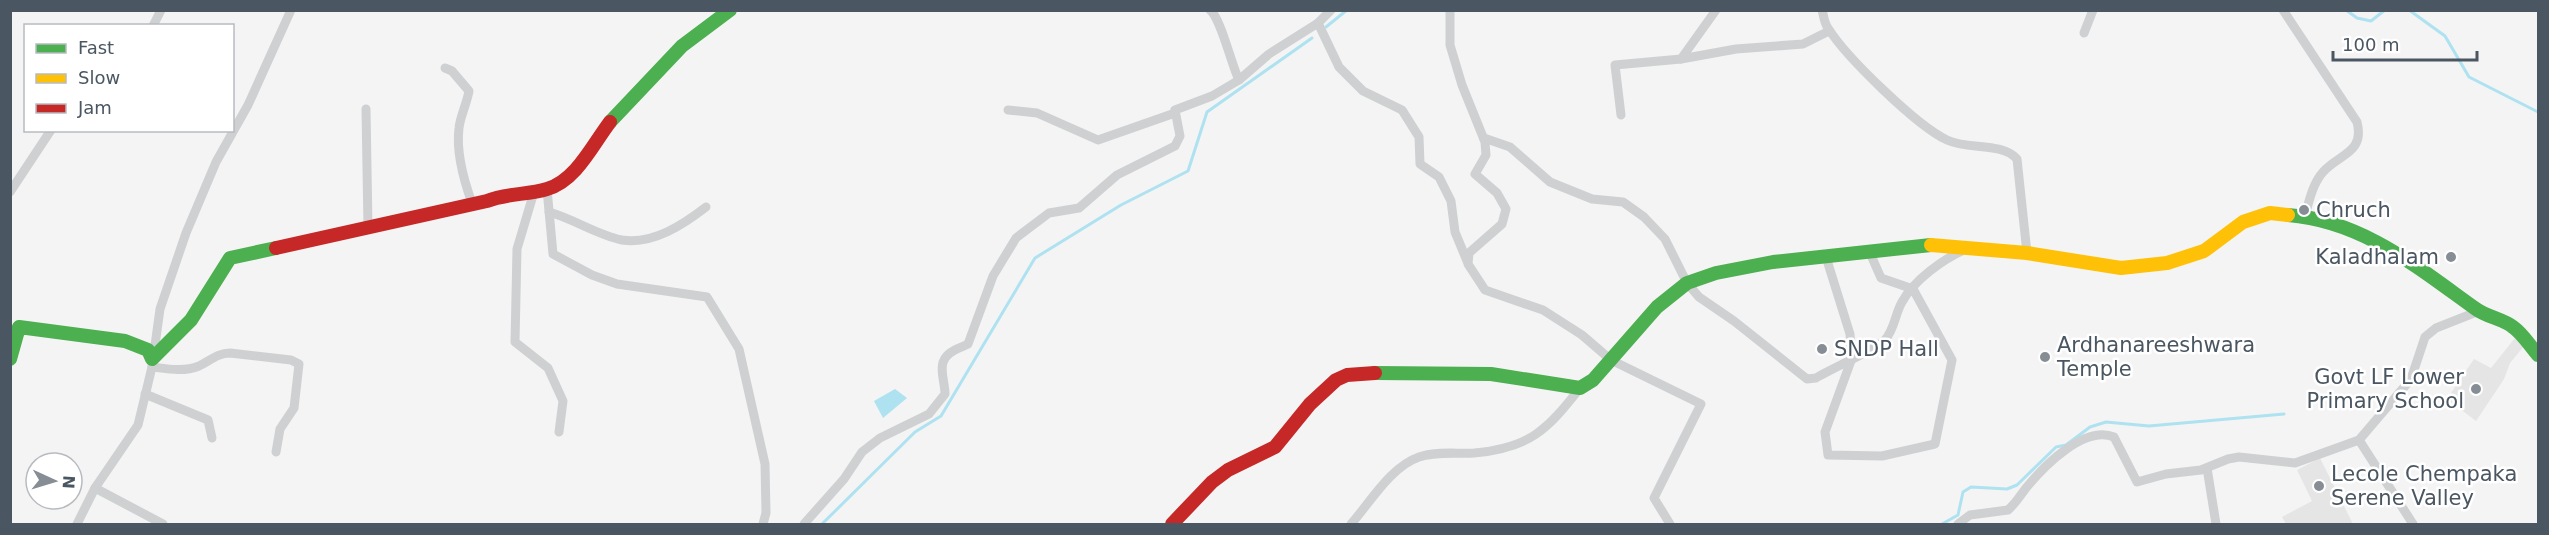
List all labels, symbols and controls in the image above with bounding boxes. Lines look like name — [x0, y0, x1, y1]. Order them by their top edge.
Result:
legend — [24, 24, 234, 132]
scale bar — [2333, 24, 2477, 62]
text: 100 m — [2342, 34, 2400, 55]
text: Fast — [78, 37, 114, 58]
text: Slow — [78, 67, 120, 88]
text: Jam — [77, 97, 112, 118]
place label: Chruch — [2316, 198, 2391, 222]
marker: Chruch — [2297, 203, 2311, 217]
place label: Kaladhalam — [2315, 245, 2439, 269]
marker: Kaladhalam — [2444, 250, 2458, 264]
place label: Ardhanareeshwara Temple — [2056, 333, 2255, 381]
place label: SNDP Hall — [1834, 337, 1939, 361]
marker: SNDP Hall — [1815, 342, 1829, 356]
marker: Ardhanareeshwara Temple — [2038, 350, 2052, 364]
place label: Govt LF Lower Primary School — [2306, 365, 2464, 413]
marker: Govt LF Lower Primary School — [2469, 382, 2483, 396]
north arrow — [24, 451, 84, 511]
place label: Lecole Chempaka Serene Valley — [2331, 462, 2517, 510]
text: N — [59, 475, 78, 489]
marker: Lecole Chempaka Serene Valley — [2312, 479, 2326, 493]

